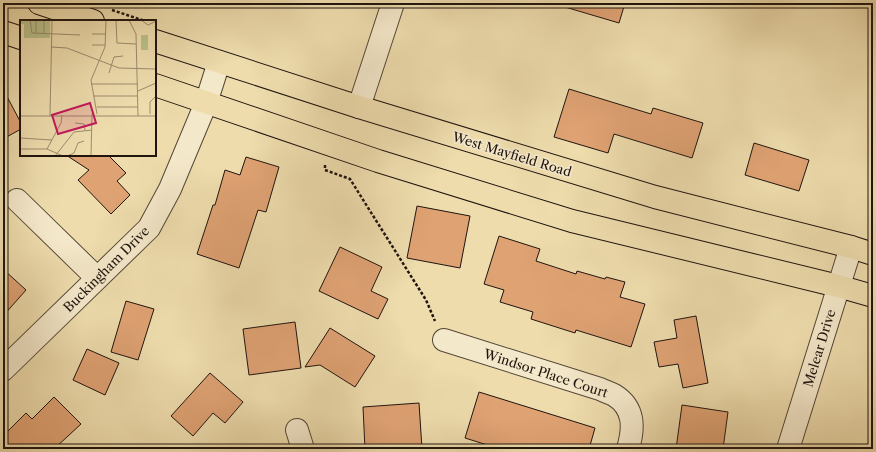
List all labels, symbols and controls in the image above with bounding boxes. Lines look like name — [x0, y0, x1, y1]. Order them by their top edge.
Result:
inset map — [20, 20, 156, 156]
street label: West Mayfield Road — [450, 128, 574, 180]
street label: Buckingham Drive — [60, 223, 152, 315]
street label: Melear Drive — [800, 307, 838, 389]
street label: Windsor Place Court — [481, 345, 610, 401]

